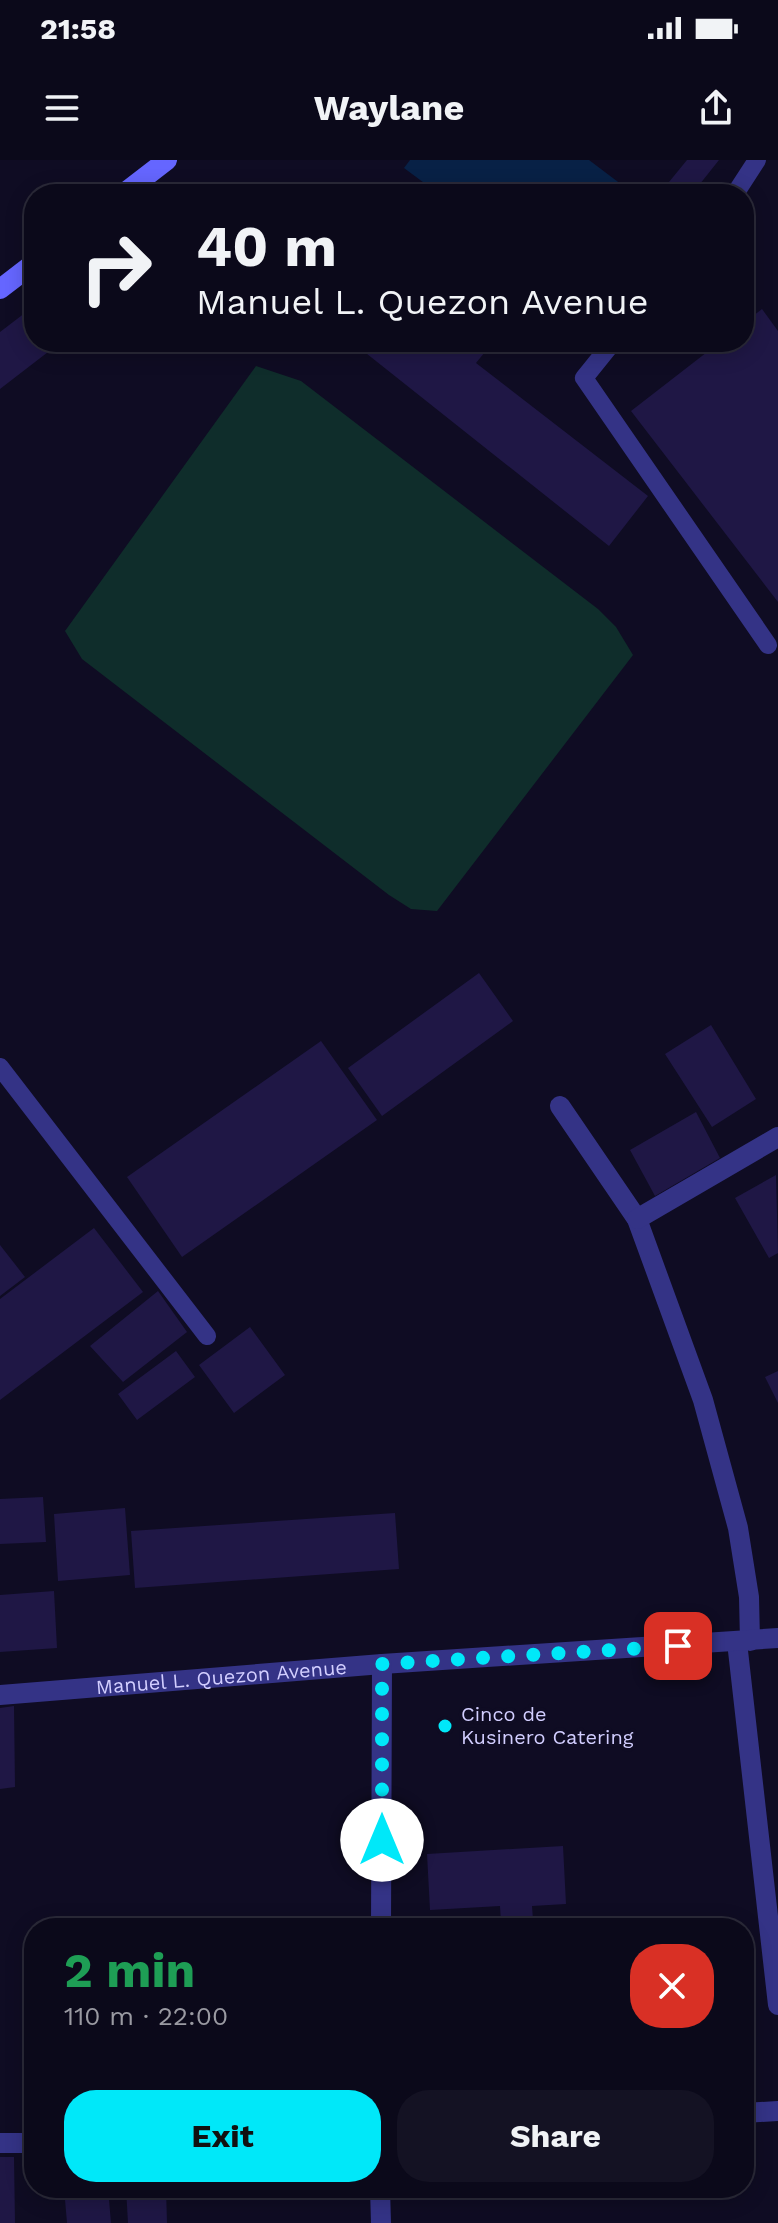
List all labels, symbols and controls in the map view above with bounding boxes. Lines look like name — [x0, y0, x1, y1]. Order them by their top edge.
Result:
text: 21:58 — [40, 11, 116, 46]
icon: menu — [40, 86, 84, 130]
icon: share — [694, 86, 738, 130]
text: Waylane — [314, 87, 464, 129]
text: 40 m — [196, 214, 337, 280]
icon: right — [64, 216, 168, 320]
text: Manuel L. Quezon Avenue — [196, 281, 648, 323]
pin — [644, 1612, 712, 1680]
icon: arrive — [656, 1624, 700, 1668]
street label: Manuel L. Quezon Avenue — [95, 1655, 348, 1699]
place label: Cinco de Kusinero Catering — [461, 1702, 634, 1749]
marker: Cinco de Kusinero Catering — [436, 1717, 454, 1735]
position arrow — [340, 1798, 424, 1882]
text: 2 min — [64, 1942, 195, 1999]
button: close — [630, 1944, 714, 2028]
text: 110 m · 22:00 — [64, 2001, 228, 2031]
button: Exit — [64, 2090, 381, 2182]
button: Share — [397, 2090, 714, 2182]

